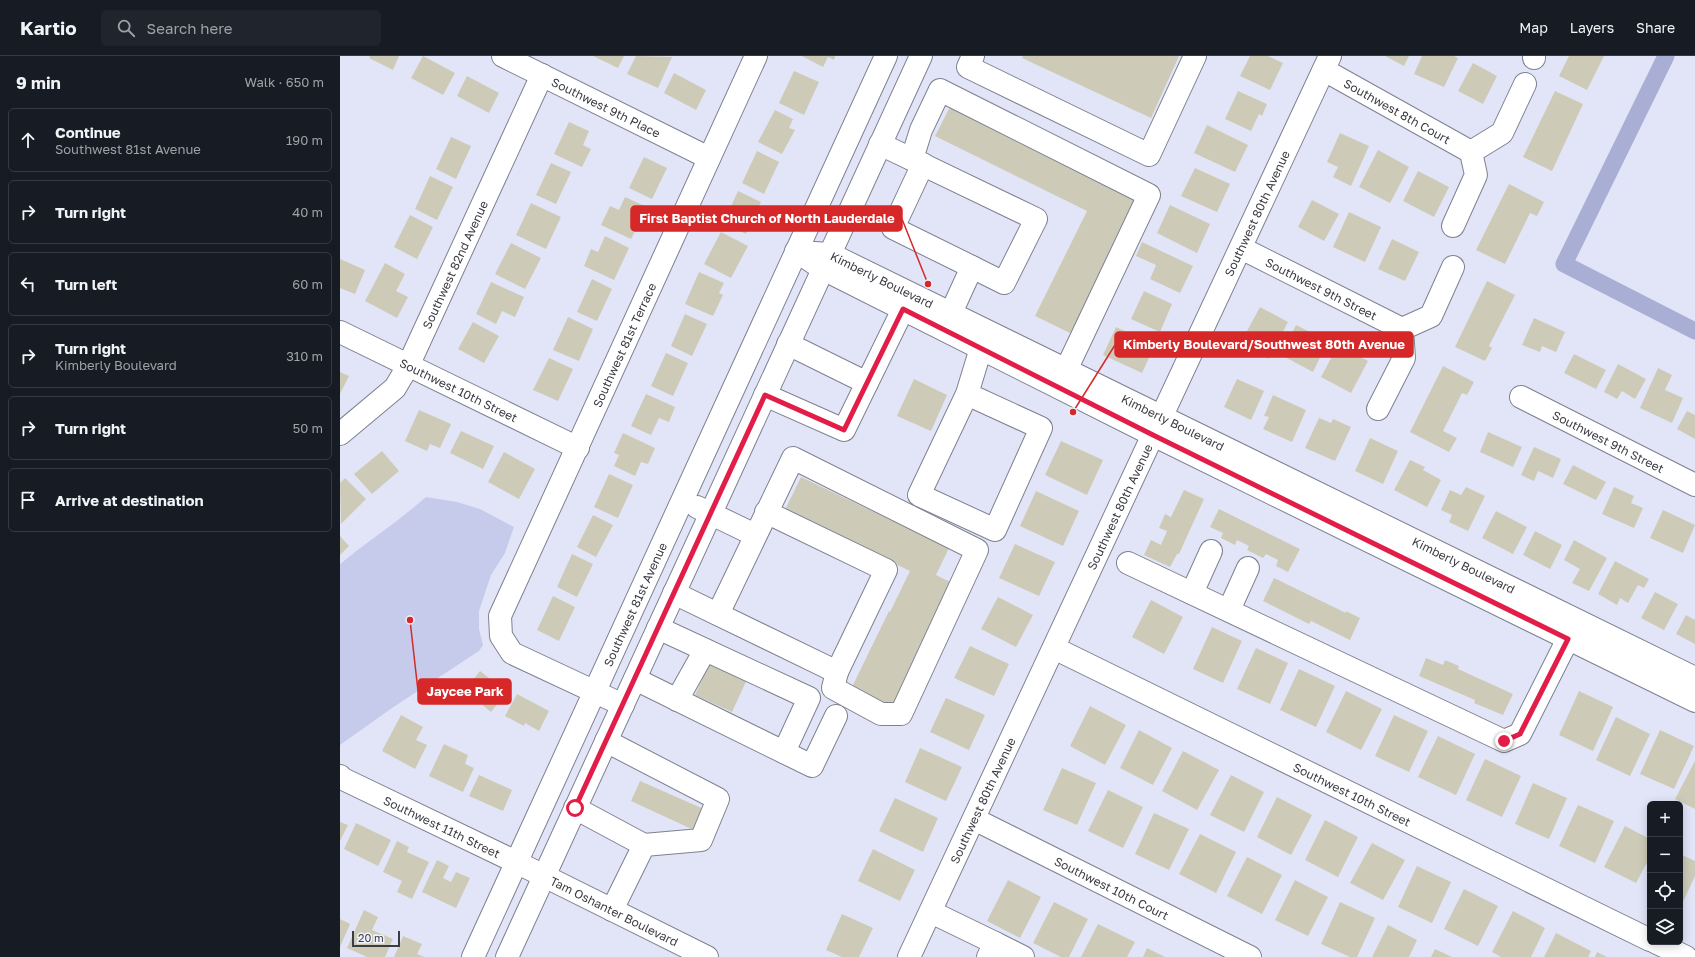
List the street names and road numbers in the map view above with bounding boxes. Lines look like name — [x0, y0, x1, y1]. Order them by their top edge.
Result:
street label: Southwest 9th Place — [549, 74, 663, 140]
street label: Southwest 8th Court — [1341, 75, 1454, 147]
street label: Southwest 80th Avenue — [1221, 148, 1292, 279]
street label: Southwest 82nd Avenue — [419, 198, 491, 331]
street label: Kimberly Boulevard — [828, 248, 936, 311]
street label: Southwest 9th Street — [1263, 254, 1380, 323]
street label: Southwest 81st Terrace — [589, 280, 659, 409]
street label: Southwest 10th Street — [397, 355, 520, 425]
street label: Kimberly Boulevard — [1119, 391, 1227, 454]
street label: Southwest 9th Street — [1550, 407, 1667, 476]
street label: Southwest 80th Avenue — [1084, 441, 1155, 572]
street label: Kimberly Boulevard — [1410, 533, 1518, 596]
street label: Southwest 81st Avenue — [600, 540, 670, 669]
street label: Southwest 80th Avenue — [946, 735, 1018, 866]
street label: Southwest 10th Street — [1291, 759, 1414, 829]
street label: Southwest 11th Street — [381, 792, 503, 861]
street label: Southwest 10th Court — [1052, 853, 1172, 923]
street label: Tam Oshanter Boulevard — [548, 873, 681, 949]

